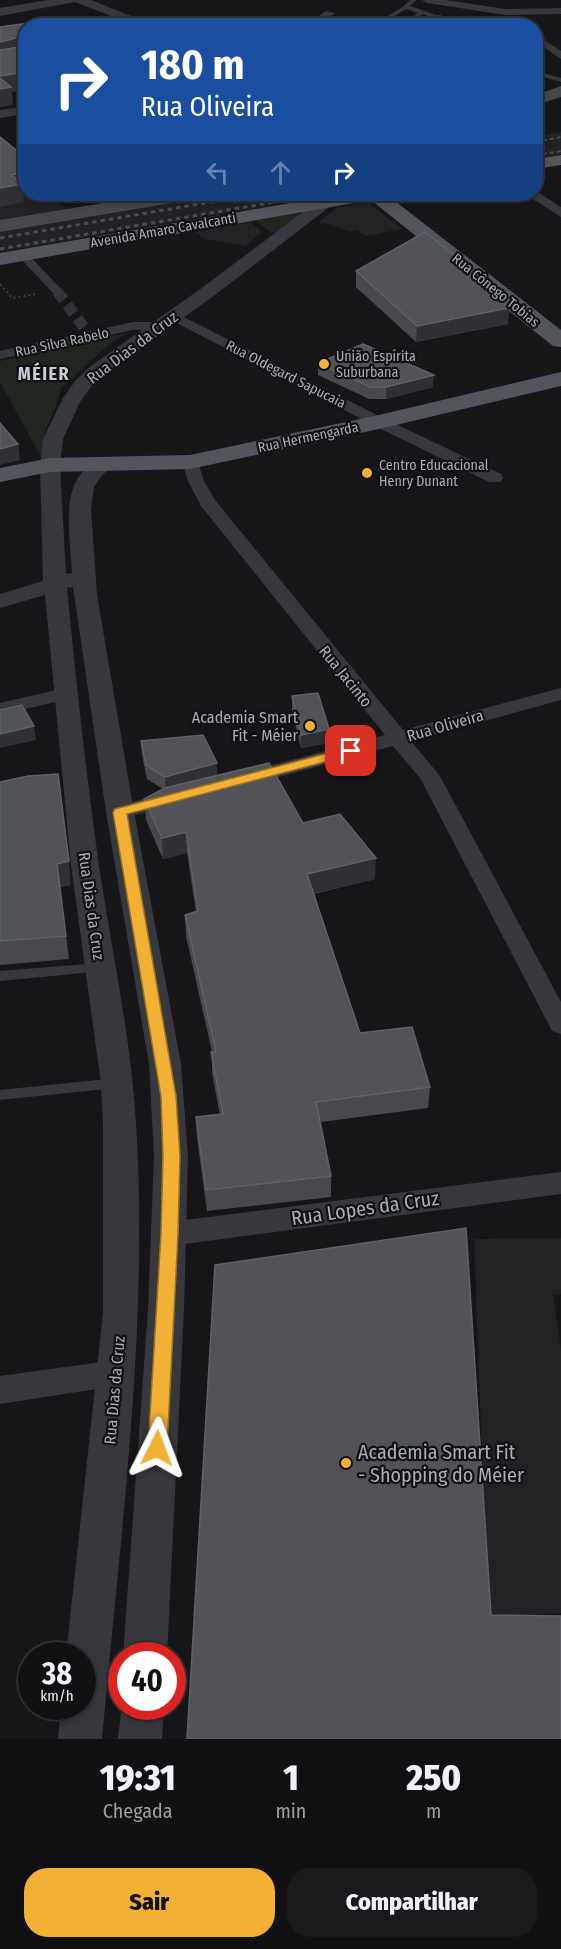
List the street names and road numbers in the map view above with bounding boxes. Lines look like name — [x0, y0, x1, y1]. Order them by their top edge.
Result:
street label: Avenida Amaro Cavalcanti — [89, 209, 237, 252]
street label: Rua Cônego Tobias — [449, 250, 543, 331]
street label: Rua Dias da Cruz — [83, 307, 181, 388]
street label: Rua Silva Rabelo — [14, 324, 110, 361]
street label: Rua Oldegard Sapucaia — [223, 337, 349, 412]
street label: Rua Hermengarda — [256, 418, 360, 456]
street label: Rua Jacinto — [315, 642, 376, 711]
street label: Rua Oliveira — [405, 705, 486, 745]
street label: Rua Dias da Cruz — [75, 851, 108, 961]
street label: Rua Lopes da Cruz — [290, 1186, 441, 1230]
street label: Rua Dias da Cruz — [100, 1335, 129, 1445]

